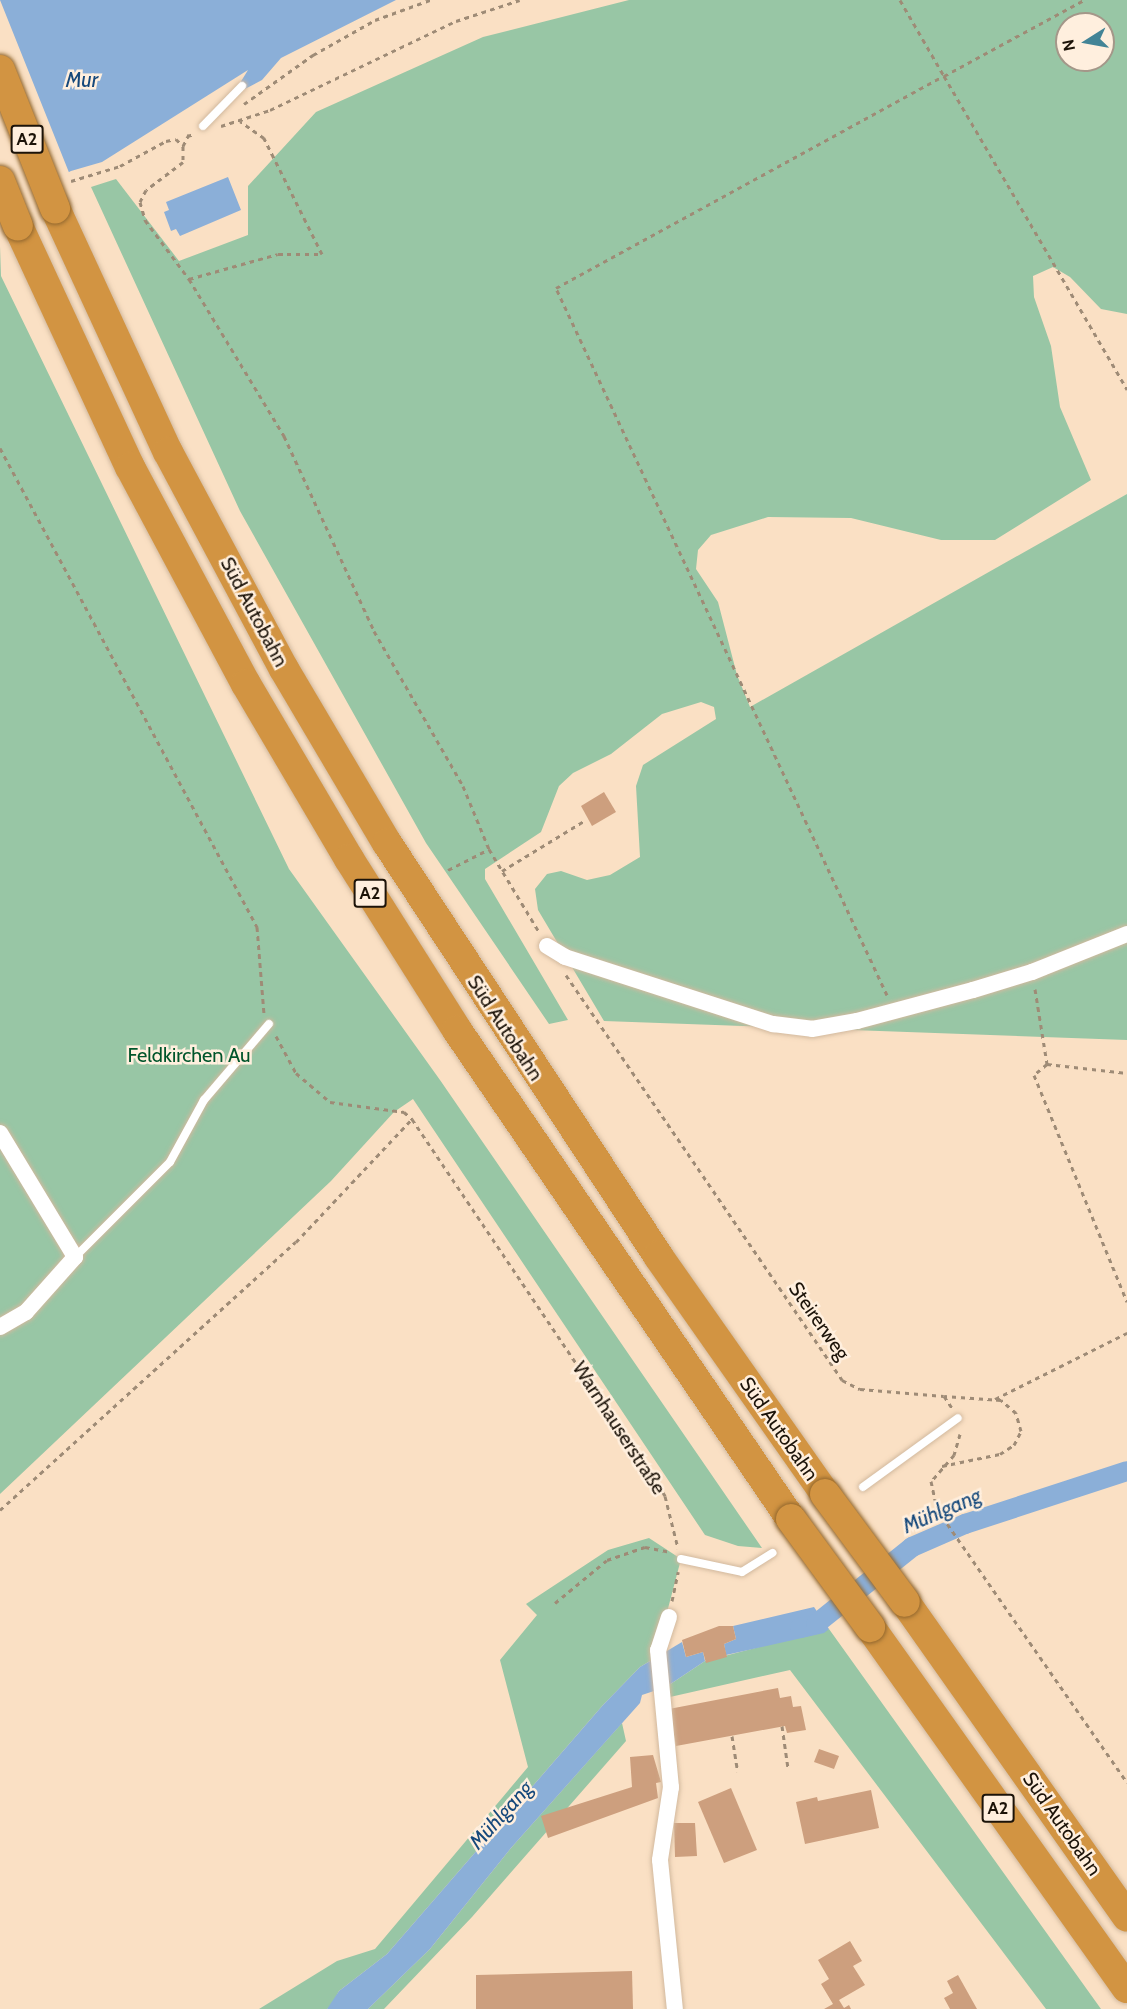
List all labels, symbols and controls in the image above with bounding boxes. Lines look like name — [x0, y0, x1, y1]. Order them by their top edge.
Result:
north arrow — [1055, 12, 1115, 72]
text: N — [1058, 38, 1079, 53]
water label: Mur — [66, 67, 98, 93]
road number: A2 — [10, 124, 44, 154]
street label: Süd Autobahn — [215, 553, 293, 671]
road number: A2 — [354, 878, 386, 908]
street label: Süd Autobahn — [462, 971, 548, 1085]
park label: Feldkirchen Au — [127, 1043, 251, 1067]
street label: Steirerweg — [783, 1277, 855, 1365]
street label: Warnhauserstraße — [567, 1357, 671, 1499]
street label: Süd Autobahn — [735, 1373, 823, 1485]
water label: Mühlgang — [899, 1483, 985, 1539]
street label: Süd Autobahn — [1018, 1768, 1106, 1880]
water label: Mühlgang — [464, 1776, 538, 1854]
road number: A2 — [982, 1793, 1014, 1823]

